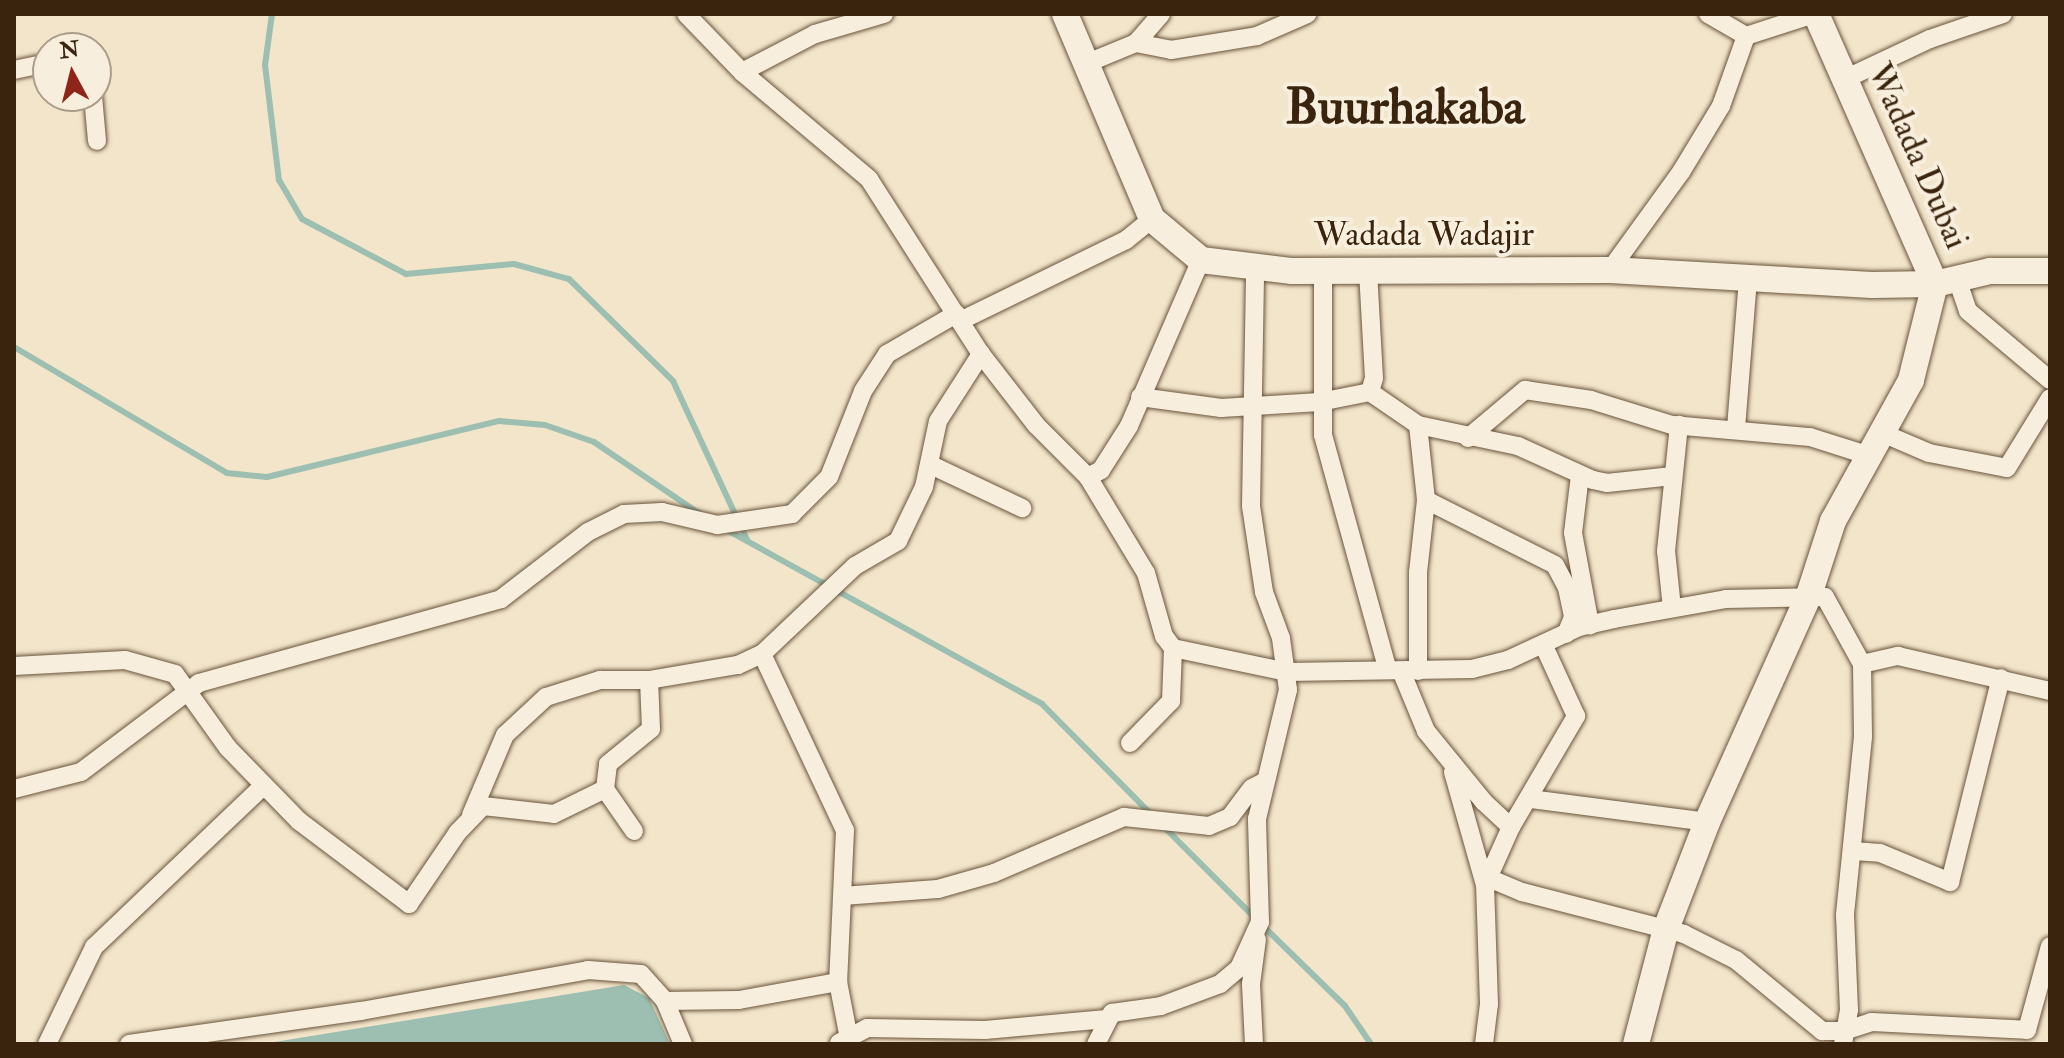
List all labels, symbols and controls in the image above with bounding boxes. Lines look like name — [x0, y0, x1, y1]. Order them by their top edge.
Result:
north arrow — [32, 32, 112, 112]
text: N — [58, 35, 81, 65]
street label: Wadada Dubai — [1859, 57, 1977, 255]
district label: Buurhakaba — [1286, 78, 1524, 138]
street label: Wadada Wadajir — [1314, 215, 1534, 255]

